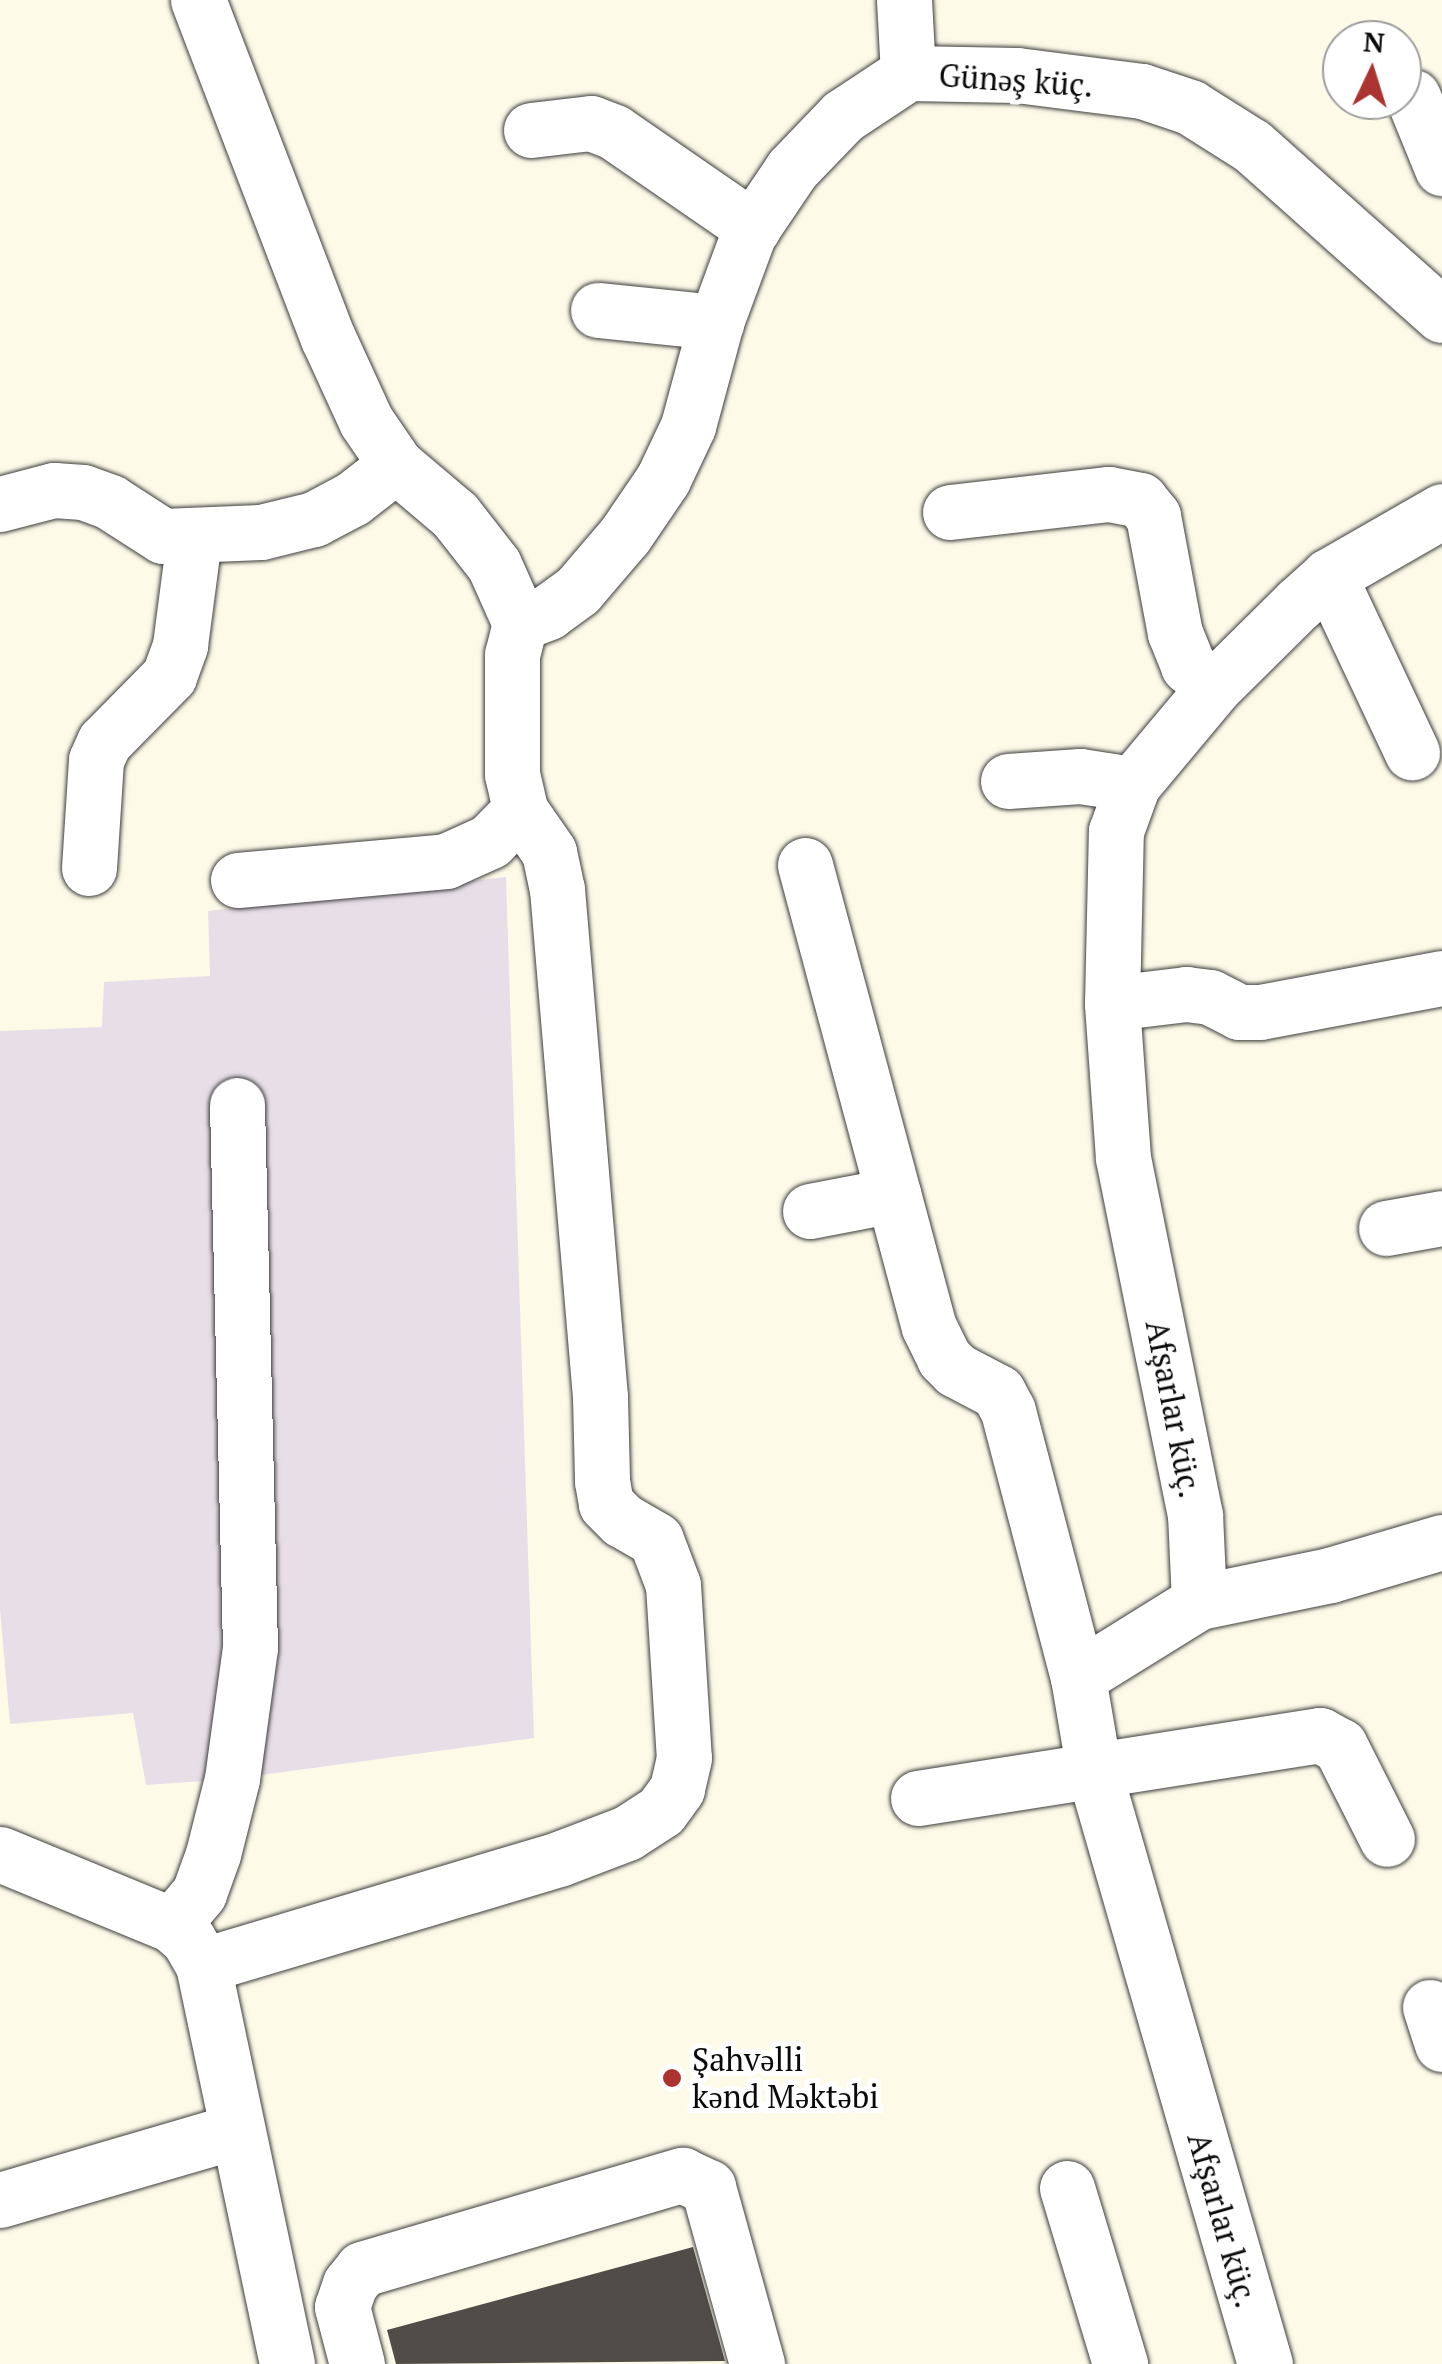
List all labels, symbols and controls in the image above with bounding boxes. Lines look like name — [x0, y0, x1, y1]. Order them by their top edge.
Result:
north arrow — [1322, 20, 1422, 120]
text: N — [1362, 22, 1386, 61]
street label: Günəş küç. — [938, 55, 1094, 105]
street label: Afşarlar küç. — [1138, 1317, 1210, 1501]
place label: Şahvəlli kənd Məktəbi — [692, 2041, 879, 2116]
marker: Şahvəlli kənd Məktəbi — [661, 2067, 683, 2089]
street label: Afşarlar küç. — [1180, 2128, 1266, 2312]

